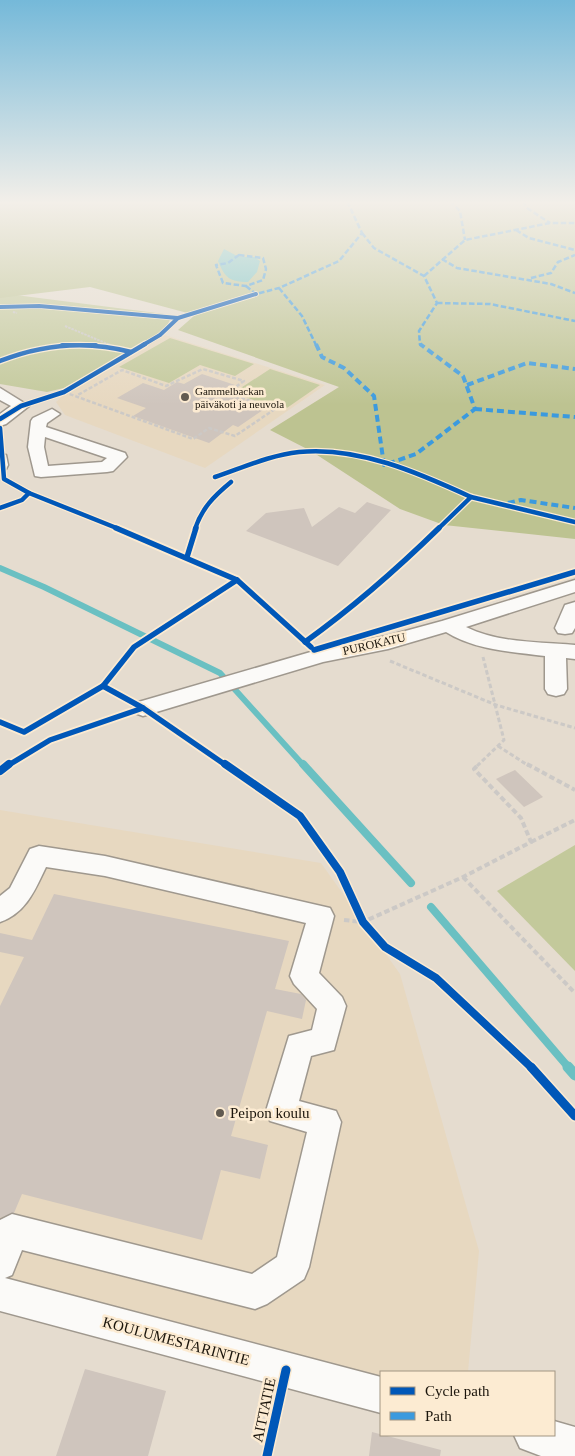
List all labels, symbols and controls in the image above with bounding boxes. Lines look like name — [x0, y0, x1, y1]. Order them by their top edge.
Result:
place label: Gammelbackan päiväkoti ja neuvola — [195, 385, 284, 410]
marker: Gammelbackan päiväkoti ja neuvola — [179, 391, 191, 403]
street label: PUROKATU — [341, 630, 407, 658]
place label: Peipon koulu — [230, 1105, 310, 1121]
marker: Peipon koulu — [214, 1107, 226, 1119]
street label: KOULUMESTARINTIE — [101, 1314, 251, 1368]
legend — [380, 1371, 555, 1436]
street label: AITTATIE — [249, 1376, 279, 1444]
text: Cycle path — [425, 1383, 490, 1399]
text: Path — [425, 1408, 452, 1424]

